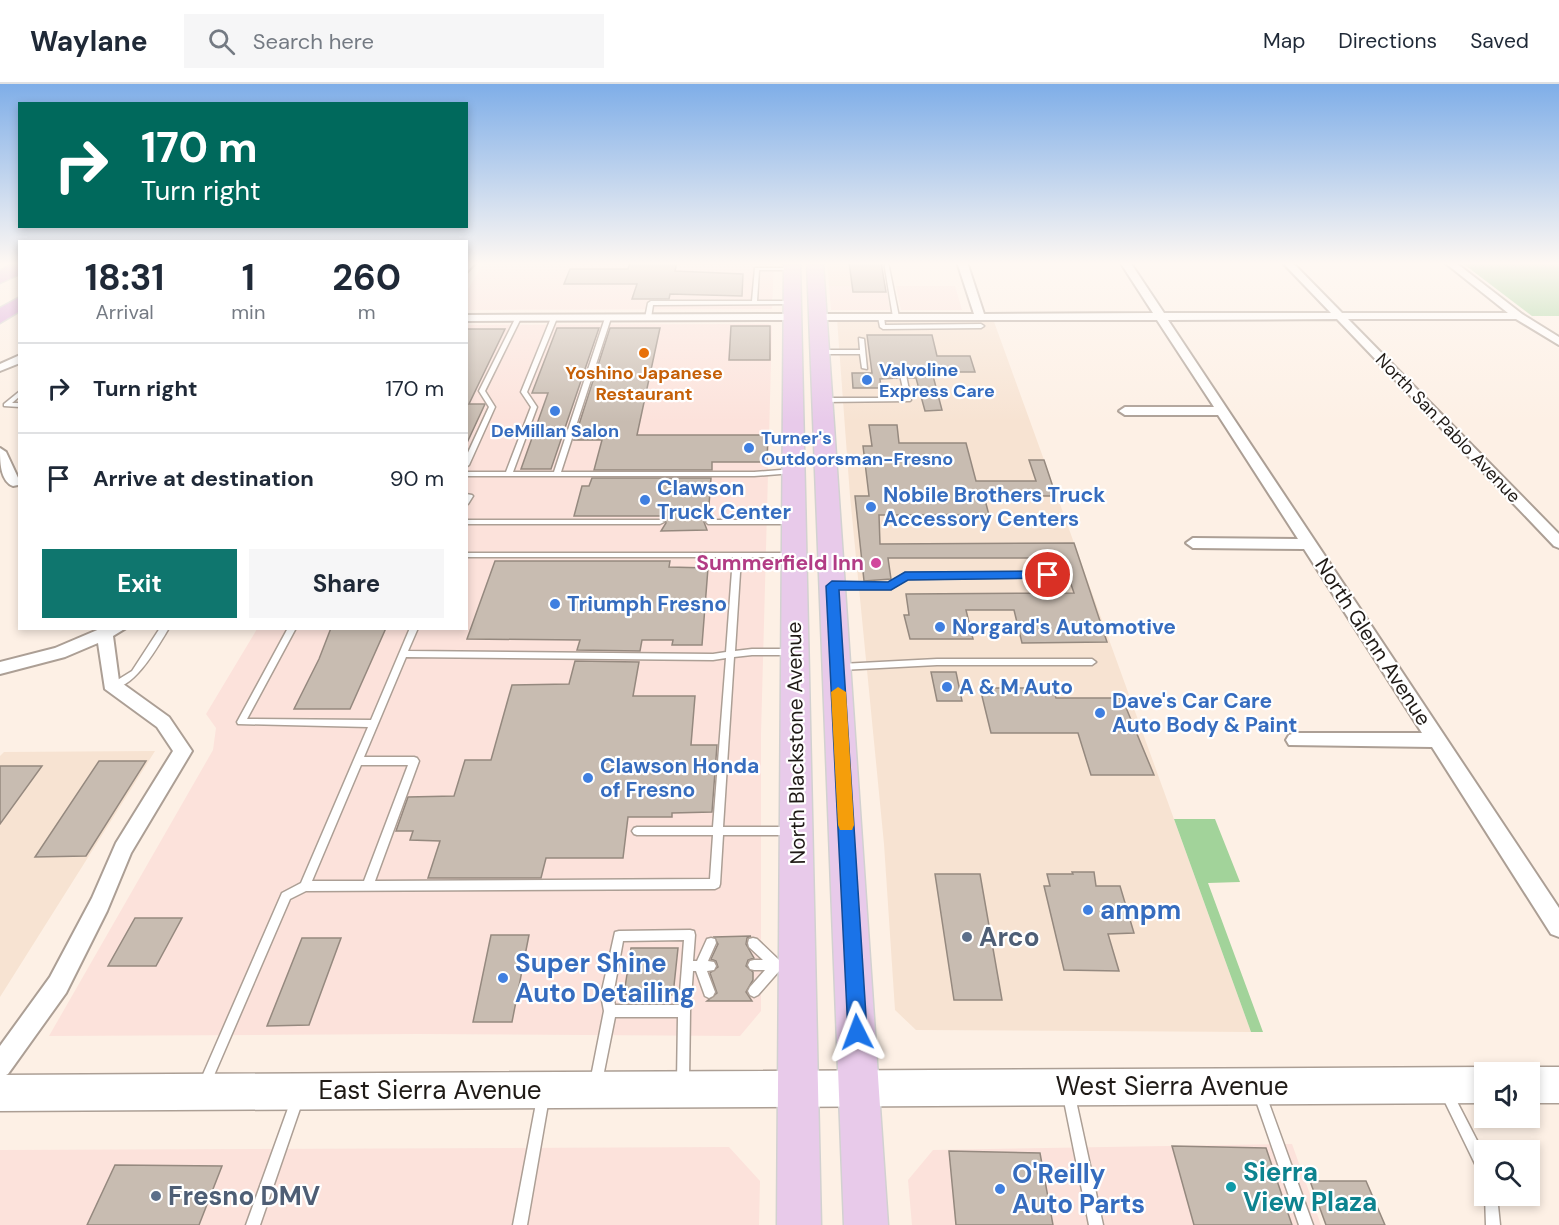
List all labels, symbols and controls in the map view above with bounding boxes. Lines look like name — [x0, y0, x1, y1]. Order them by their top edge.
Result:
search box — [184, 14, 604, 68]
text: Waylane — [30, 23, 148, 60]
icon: search — [205, 25, 238, 58]
text: Search here — [253, 27, 374, 56]
text: Map — [1263, 27, 1305, 55]
text: Directions — [1338, 27, 1437, 55]
text: Saved — [1470, 27, 1529, 55]
text: 170 m — [141, 120, 258, 175]
icon: right — [42, 126, 120, 204]
text: Turn right — [141, 173, 261, 208]
text: 18:31 — [85, 254, 164, 301]
text: 1 — [242, 254, 255, 301]
text: 260 — [332, 254, 401, 301]
text: Arrival — [96, 299, 154, 325]
text: min — [231, 299, 265, 325]
text: m — [358, 299, 376, 325]
marker: Yoshino Japanese Restaurant — [637, 346, 651, 360]
street label: North San Pablo Avenue — [1370, 348, 1526, 508]
place label: Valvoline Express Care — [879, 358, 995, 403]
place label: Yoshino Japanese Restaurant — [565, 361, 723, 406]
icon: right — [42, 372, 75, 405]
marker: Valvoline Express Care — [860, 373, 874, 387]
text: Turn right — [93, 374, 198, 403]
text: 170 m — [385, 374, 444, 403]
marker: DeMillan Salon — [548, 404, 562, 418]
place label: DeMillan Salon — [491, 419, 619, 443]
place label: Turner's Outdoorsman-Fresno — [761, 426, 953, 471]
marker: Turner's Outdoorsman-Fresno — [742, 441, 756, 455]
icon: arrive — [42, 462, 75, 495]
text: Arrive at destination — [93, 464, 314, 493]
text: 90 m — [390, 464, 444, 493]
place label: Clawson Truck Center — [657, 474, 791, 526]
place label: Nobile Brothers Truck Accessory Centers — [883, 481, 1105, 533]
marker: Clawson Truck Center — [638, 493, 652, 507]
marker: Nobile Brothers Truck Accessory Centers — [864, 500, 878, 514]
button: Exit — [42, 549, 237, 618]
button: Share — [249, 549, 444, 618]
place label: Summerfield Inn — [696, 549, 864, 577]
pin — [1022, 549, 1073, 600]
street label: North Glenn Avenue — [1308, 553, 1438, 731]
marker: Summerfield Inn — [869, 556, 883, 570]
icon: arrive — [1031, 558, 1064, 591]
place label: Triumph Fresno — [567, 590, 727, 618]
marker: Triumph Fresno — [548, 597, 562, 611]
place label: Norgard's Automotive — [952, 613, 1176, 641]
marker: Norgard's Automotive — [933, 620, 947, 634]
street label: North Blackstone Avenue — [780, 621, 812, 865]
place label: A & M Auto — [959, 673, 1073, 701]
marker: A & M Auto — [940, 680, 954, 694]
place label: Dave's Car Care Auto Body & Paint — [1112, 687, 1297, 739]
marker: Dave's Car Care Auto Body & Paint — [1093, 706, 1107, 720]
place label: Clawson Honda of Fresno — [600, 752, 759, 804]
marker: Clawson Honda of Fresno — [581, 771, 595, 785]
place label: ampm — [1100, 893, 1181, 927]
marker: ampm — [1081, 903, 1095, 917]
place label: Arco — [979, 920, 1040, 954]
marker: Arco — [960, 930, 974, 944]
place label: Super Shine Auto Detailing — [515, 946, 695, 1010]
marker: Super Shine Auto Detailing — [496, 971, 510, 985]
position arrow — [825, 1000, 889, 1064]
map controls — [1474, 1062, 1540, 1206]
button: sound — [1474, 1062, 1540, 1128]
street label: West Sierra Avenue — [1056, 1069, 1288, 1103]
street label: East Sierra Avenue — [318, 1073, 542, 1107]
button: search — [1474, 1140, 1540, 1206]
place label: Sierra View Plaza — [1243, 1155, 1377, 1219]
place label: O'Reilly Auto Parts — [1012, 1157, 1145, 1221]
place label: Fresno DMV — [168, 1179, 320, 1213]
marker: Sierra View Plaza — [1224, 1180, 1238, 1194]
marker: O'Reilly Auto Parts — [993, 1182, 1007, 1196]
marker: Fresno DMV — [149, 1189, 163, 1203]

